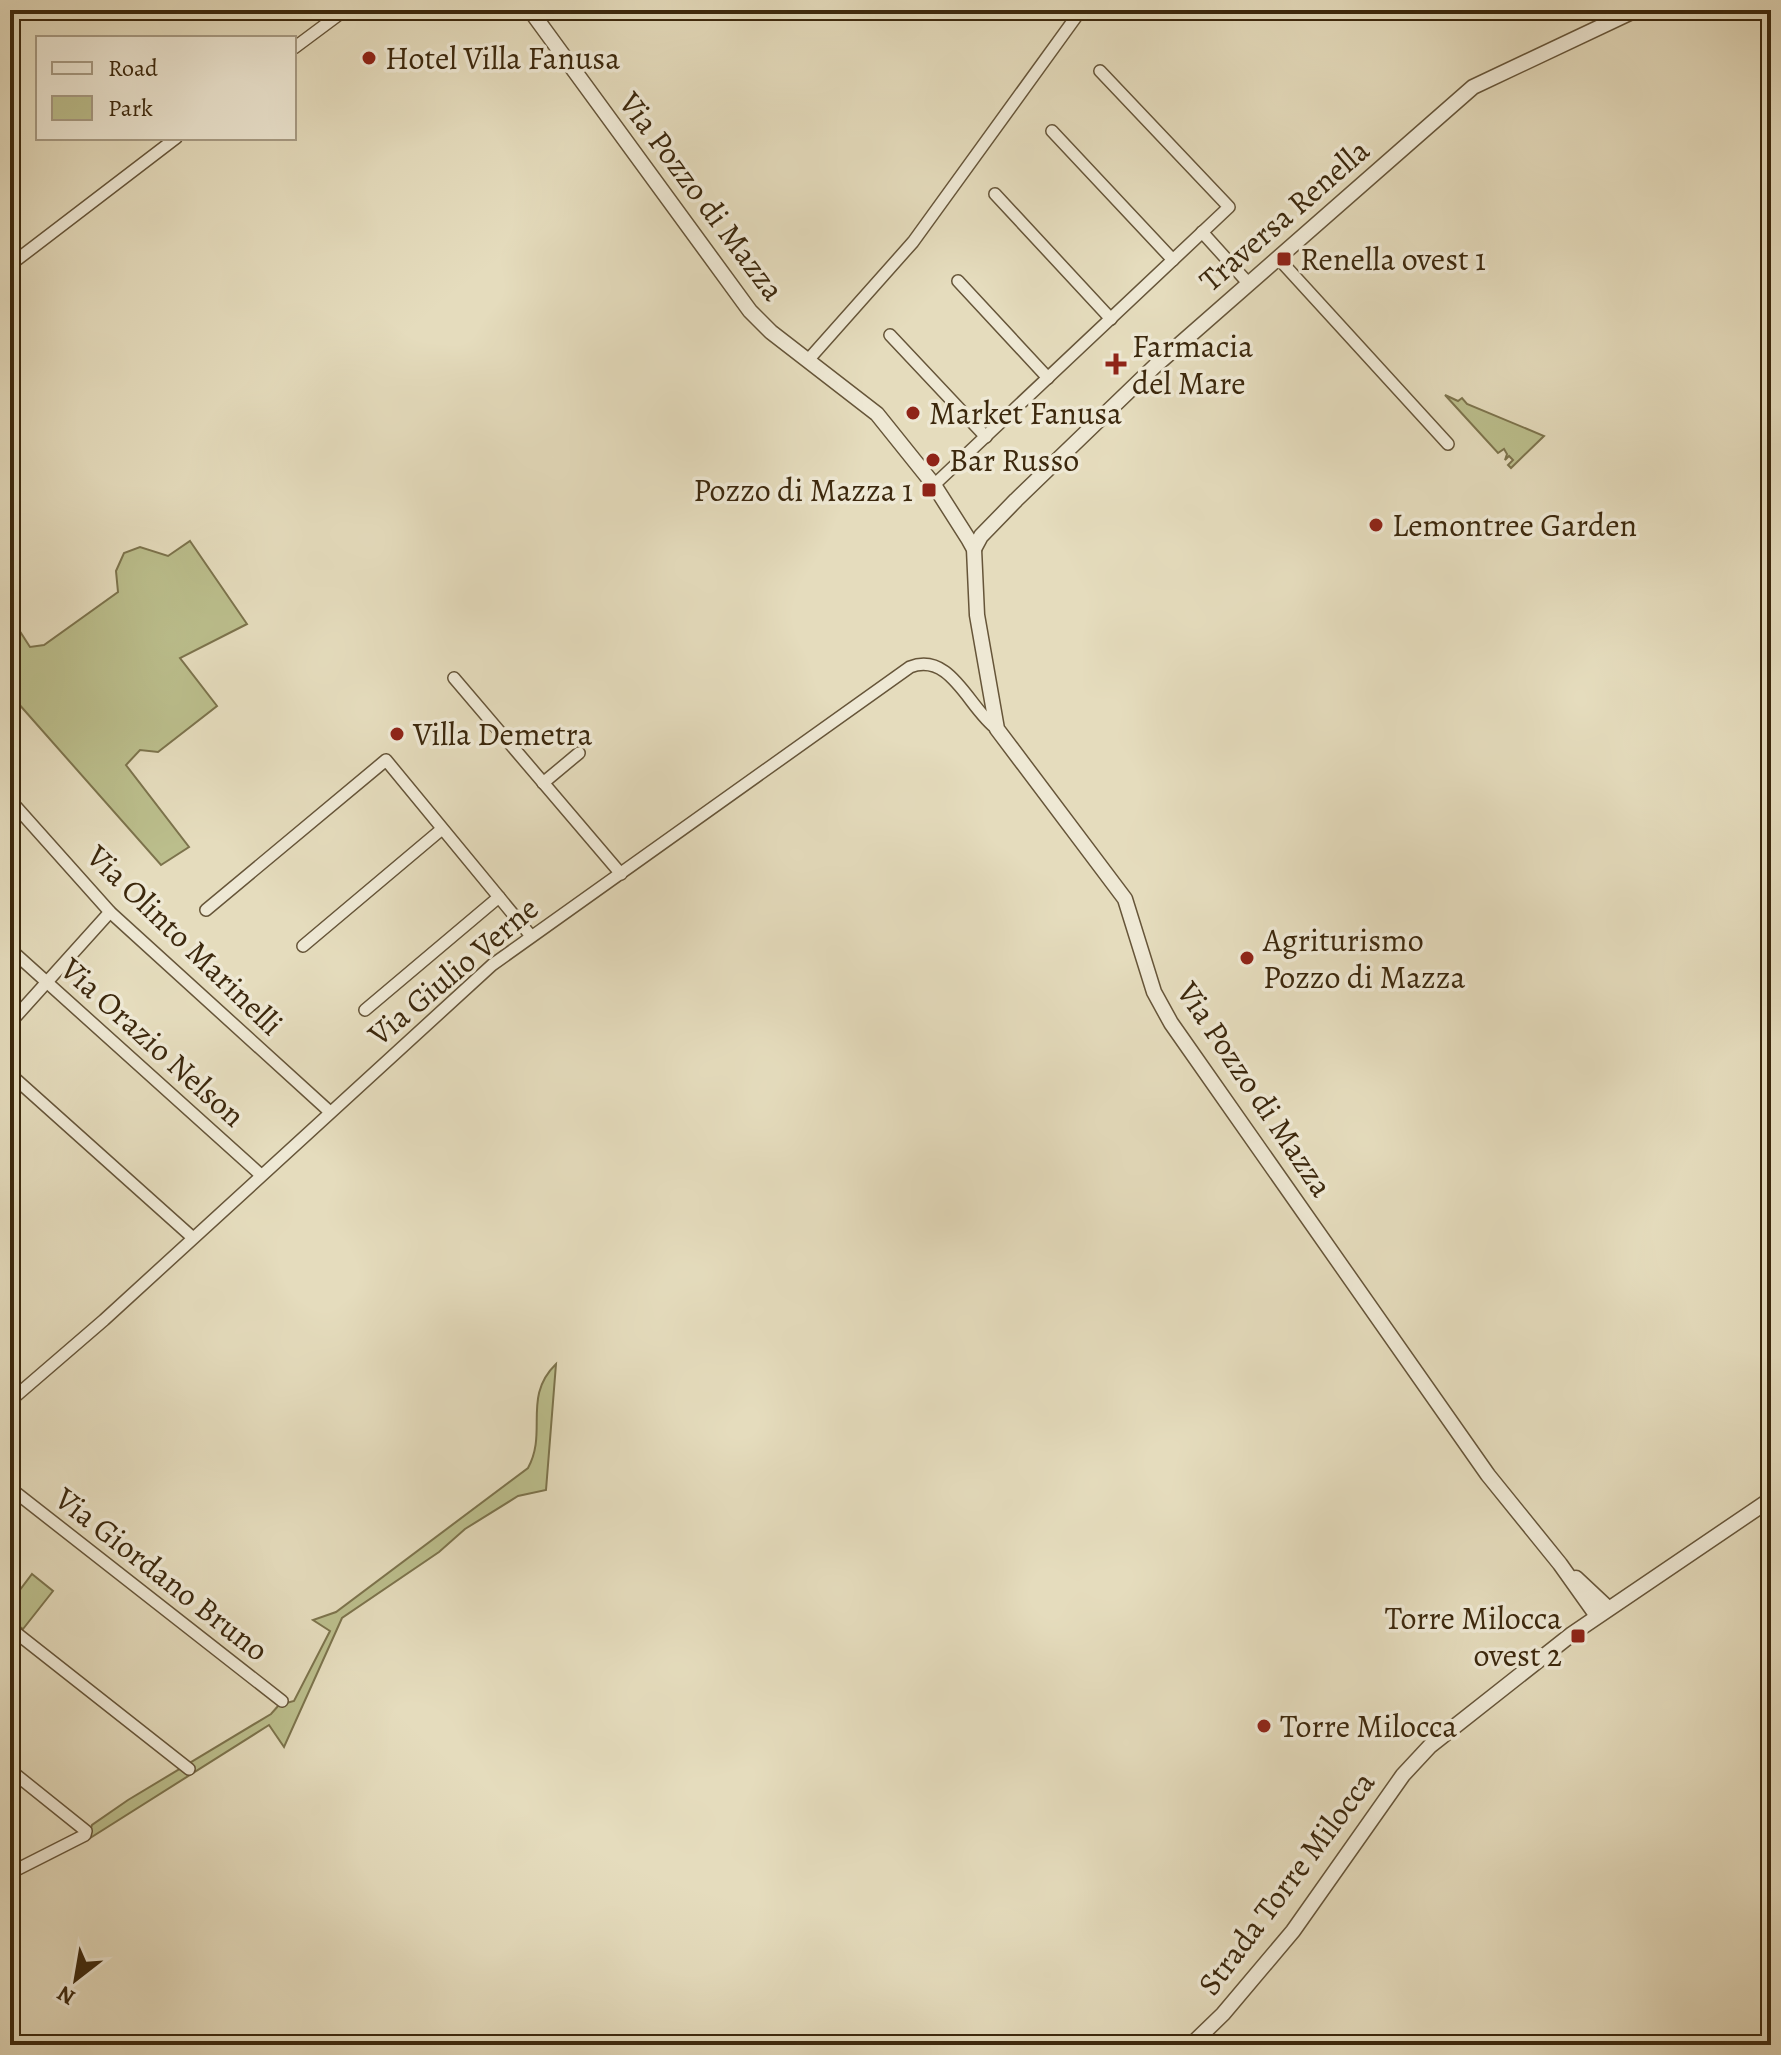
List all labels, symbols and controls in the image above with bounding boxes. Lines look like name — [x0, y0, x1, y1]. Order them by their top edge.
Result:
legend — [36, 36, 296, 140]
place label: Hotel Villa Fanusa — [385, 36, 620, 80]
marker: Hotel Villa Fanusa — [360, 49, 378, 67]
text: Road — [108, 52, 158, 84]
street label: Via Pozzo di Mazza — [608, 82, 795, 310]
text: Park — [108, 92, 153, 124]
street label: Traversa Renella — [1189, 129, 1379, 301]
place label: Renella ovest 1 — [1300, 237, 1486, 281]
marker: Renella ovest 1 — [1275, 250, 1293, 268]
place label: Farmacia del Mare — [1132, 324, 1253, 405]
marker: Farmacia del Mare — [1107, 355, 1125, 373]
place label: Market Fanusa — [929, 391, 1122, 435]
marker: Market Fanusa — [904, 404, 922, 422]
place label: Bar Russo — [949, 438, 1079, 482]
marker: Bar Russo — [924, 451, 942, 469]
place label: Pozzo di Mazza 1 — [693, 468, 913, 512]
marker: Pozzo di Mazza 1 — [920, 481, 938, 499]
place label: Lemontree Garden — [1392, 503, 1637, 547]
marker: Lemontree Garden — [1367, 516, 1385, 534]
place label: Villa Demetra — [412, 712, 592, 756]
marker: Villa Demetra — [388, 725, 406, 743]
street label: Via Olinto Marinelli — [76, 834, 293, 1045]
street label: Via Giulio Verne — [358, 887, 548, 1056]
place label: Agriturismo Pozzo di Mazza — [1262, 918, 1466, 999]
street label: Via Orazio Nelson — [50, 947, 255, 1137]
marker: Agriturismo Pozzo di Mazza — [1238, 949, 1256, 967]
street label: Via Pozzo di Mazza — [1166, 972, 1343, 1205]
street label: Via Giordano Bruno — [45, 1476, 278, 1671]
place label: Torre Milocca ovest 2 — [1385, 1596, 1562, 1677]
marker: Torre Milocca ovest 2 — [1569, 1627, 1587, 1645]
place label: Torre Milocca — [1280, 1704, 1457, 1748]
marker: Torre Milocca — [1255, 1717, 1273, 1735]
street label: Strada Torre Milocca — [1187, 1762, 1385, 2004]
north arrow — [36, 1939, 116, 2019]
text: N — [52, 1978, 81, 2012]

